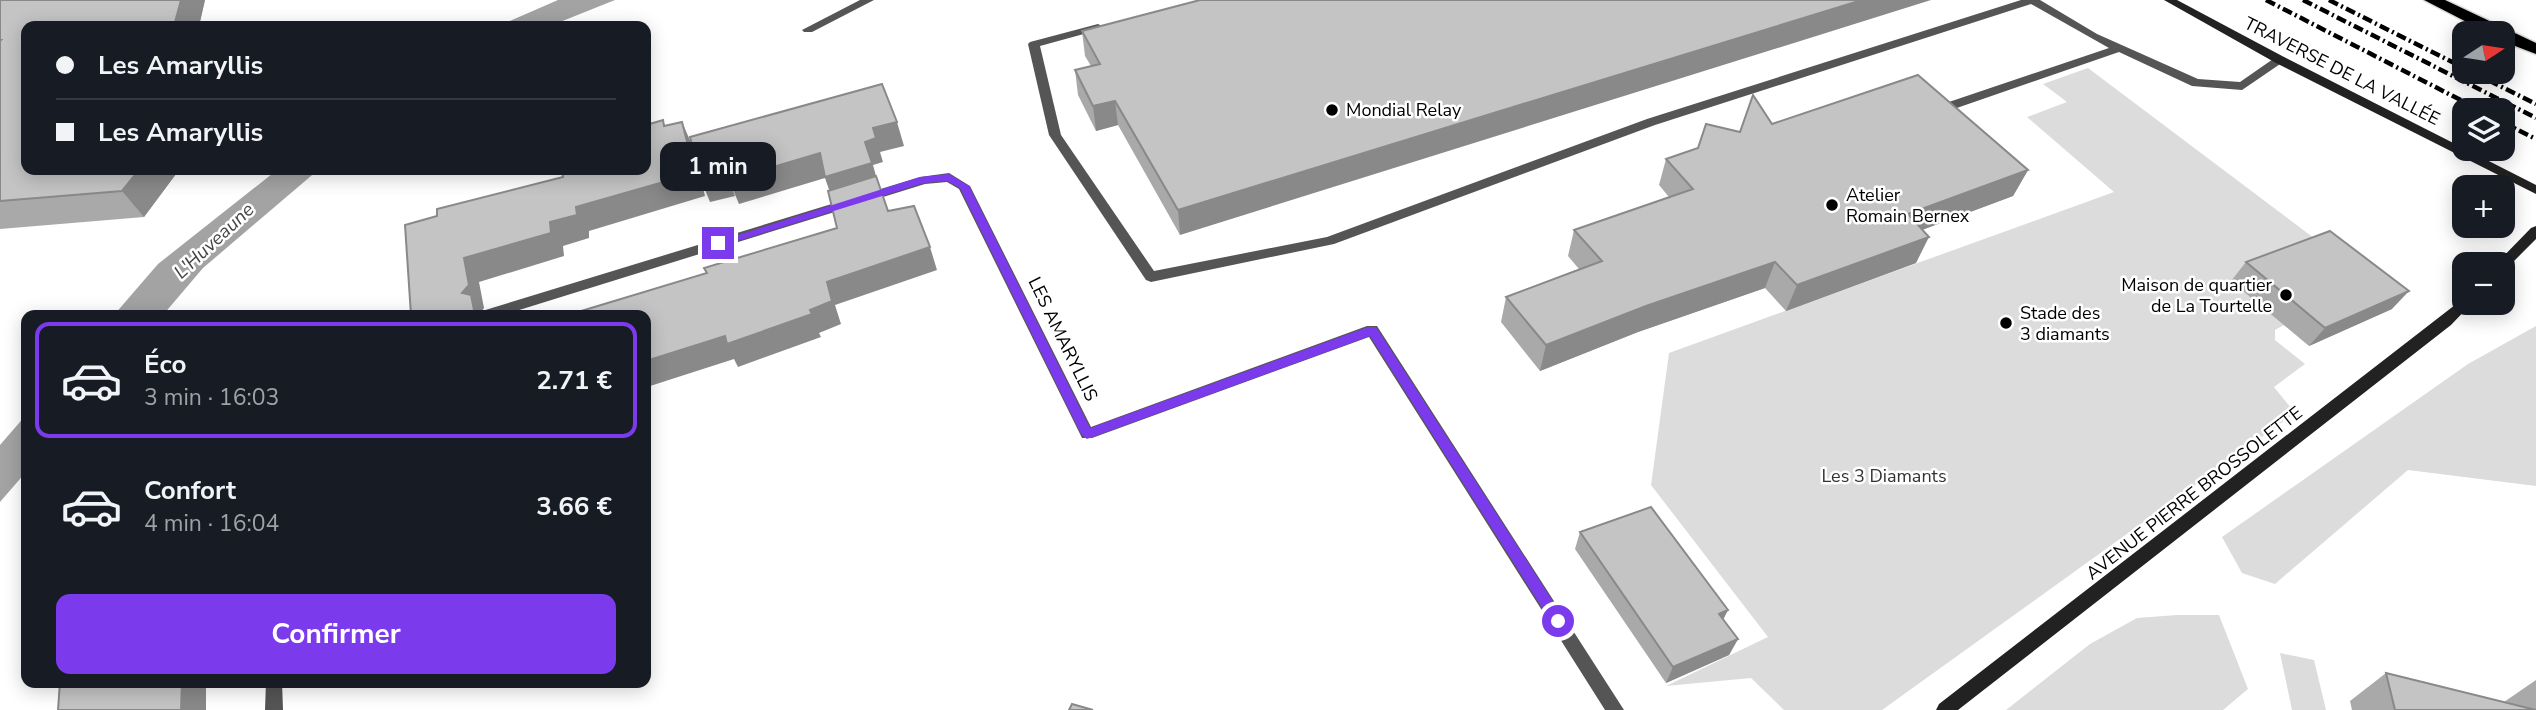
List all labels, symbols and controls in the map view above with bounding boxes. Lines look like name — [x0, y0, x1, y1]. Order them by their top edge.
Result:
street label: TRAVERSE DE LA VALLÉE — [2240, 11, 2444, 131]
north arrow — [2452, 21, 2515, 84]
map controls — [2452, 21, 2515, 315]
text: Les Amaryllis — [98, 48, 263, 83]
place label: Mondial Relay — [1346, 98, 1462, 122]
button: layers — [2452, 98, 2515, 161]
marker: Mondial Relay — [1324, 102, 1340, 118]
text: Les Amaryllis — [98, 115, 263, 150]
callout: 1 min — [660, 142, 776, 190]
text: 1 min — [688, 151, 748, 182]
button: + — [2452, 175, 2515, 238]
place label: Atelier Romain Bernex — [1846, 183, 1970, 228]
water label: L'Huveaune — [168, 197, 260, 285]
marker: Atelier Romain Bernex — [1824, 197, 1840, 213]
route end — [702, 227, 734, 259]
button: − — [2452, 252, 2515, 315]
street label: LES AMARYLLIS — [1022, 273, 1104, 405]
place label: Maison de quartier de La Tourtelle — [2121, 273, 2273, 318]
marker: Maison de quartier de La Tourtelle — [2278, 287, 2294, 303]
place label: Stade des 3 diamants — [2020, 301, 2110, 346]
marker: Stade des 3 diamants — [1998, 315, 2014, 331]
text: Éco — [144, 347, 186, 382]
icon: car — [60, 349, 123, 412]
text: 2.71 € — [536, 363, 612, 398]
text: 3 min · 16:03 — [144, 382, 279, 413]
street label: AVENUE PIERRE BROSSOLETTE — [2081, 401, 2307, 585]
park label: Les 3 Diamants — [1821, 464, 1947, 488]
text: Confort — [144, 473, 236, 508]
icon: car — [60, 475, 123, 538]
text: 3.66 € — [536, 489, 612, 524]
text: 4 min · 16:04 — [144, 508, 279, 539]
button: Confirmer — [56, 594, 616, 674]
route start — [1542, 605, 1574, 637]

